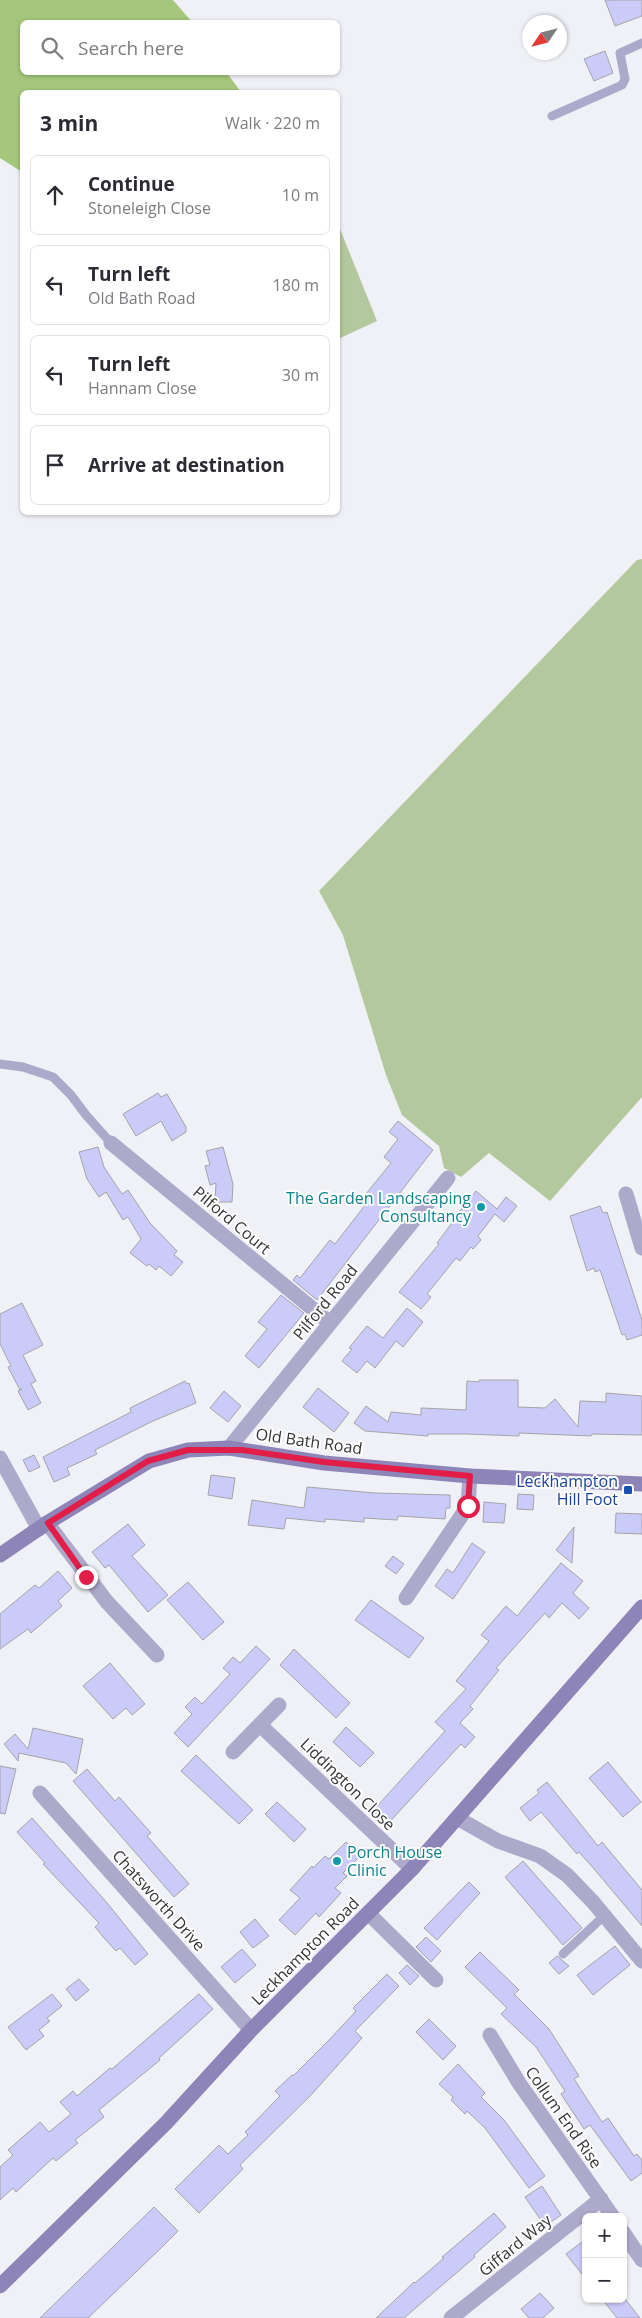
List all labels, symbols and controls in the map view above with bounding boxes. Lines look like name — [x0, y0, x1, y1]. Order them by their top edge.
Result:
north arrow — [522, 15, 567, 60]
search box — [20, 20, 340, 75]
icon: search — [38, 34, 66, 62]
text: Search here — [78, 35, 184, 61]
text: 3 min — [40, 109, 98, 137]
text: Walk · 220 m — [225, 112, 320, 134]
text: Continue — [88, 171, 175, 197]
icon: ahead — [41, 181, 69, 209]
text: 10 m — [282, 184, 319, 206]
text: Stoneleigh Close — [88, 197, 211, 219]
text: Turn left — [88, 261, 170, 287]
icon: left — [41, 271, 69, 299]
text: 180 m — [273, 274, 319, 296]
text: Old Bath Road — [88, 287, 196, 309]
text: Turn left — [88, 351, 170, 377]
icon: left — [41, 361, 69, 389]
text: 30 m — [282, 364, 319, 386]
text: Hannam Close — [88, 377, 197, 399]
icon: arrive — [41, 451, 69, 479]
text: Arrive at destination — [88, 452, 285, 478]
street label: Pilford Court — [189, 1181, 276, 1259]
place label: The Garden Landscaping Consultancy — [286, 1187, 472, 1227]
marker: The Garden Landscaping Consultancy — [475, 1201, 487, 1213]
street label: Pilford Road — [288, 1260, 362, 1344]
street label: Old Bath Road — [254, 1423, 364, 1459]
place label: Leckhampton Hill Foot — [516, 1470, 618, 1510]
marker: Leckhampton Hill Foot — [622, 1484, 634, 1496]
route start — [457, 1495, 480, 1518]
route end — [75, 1566, 98, 1589]
street label: Liddington Close — [296, 1733, 400, 1835]
place label: Porch House Clinic — [347, 1841, 442, 1881]
street label: Chatsworth Drive — [107, 1845, 211, 1955]
marker: Porch House Clinic — [331, 1855, 343, 1867]
street label: Leckhampton Road — [246, 1892, 364, 2010]
street label: Collum End Rise — [521, 2062, 607, 2172]
street label: Giffard Way — [474, 2208, 557, 2281]
map controls — [582, 2213, 627, 2303]
button: + — [582, 2213, 627, 2258]
button: − — [582, 2258, 627, 2303]

